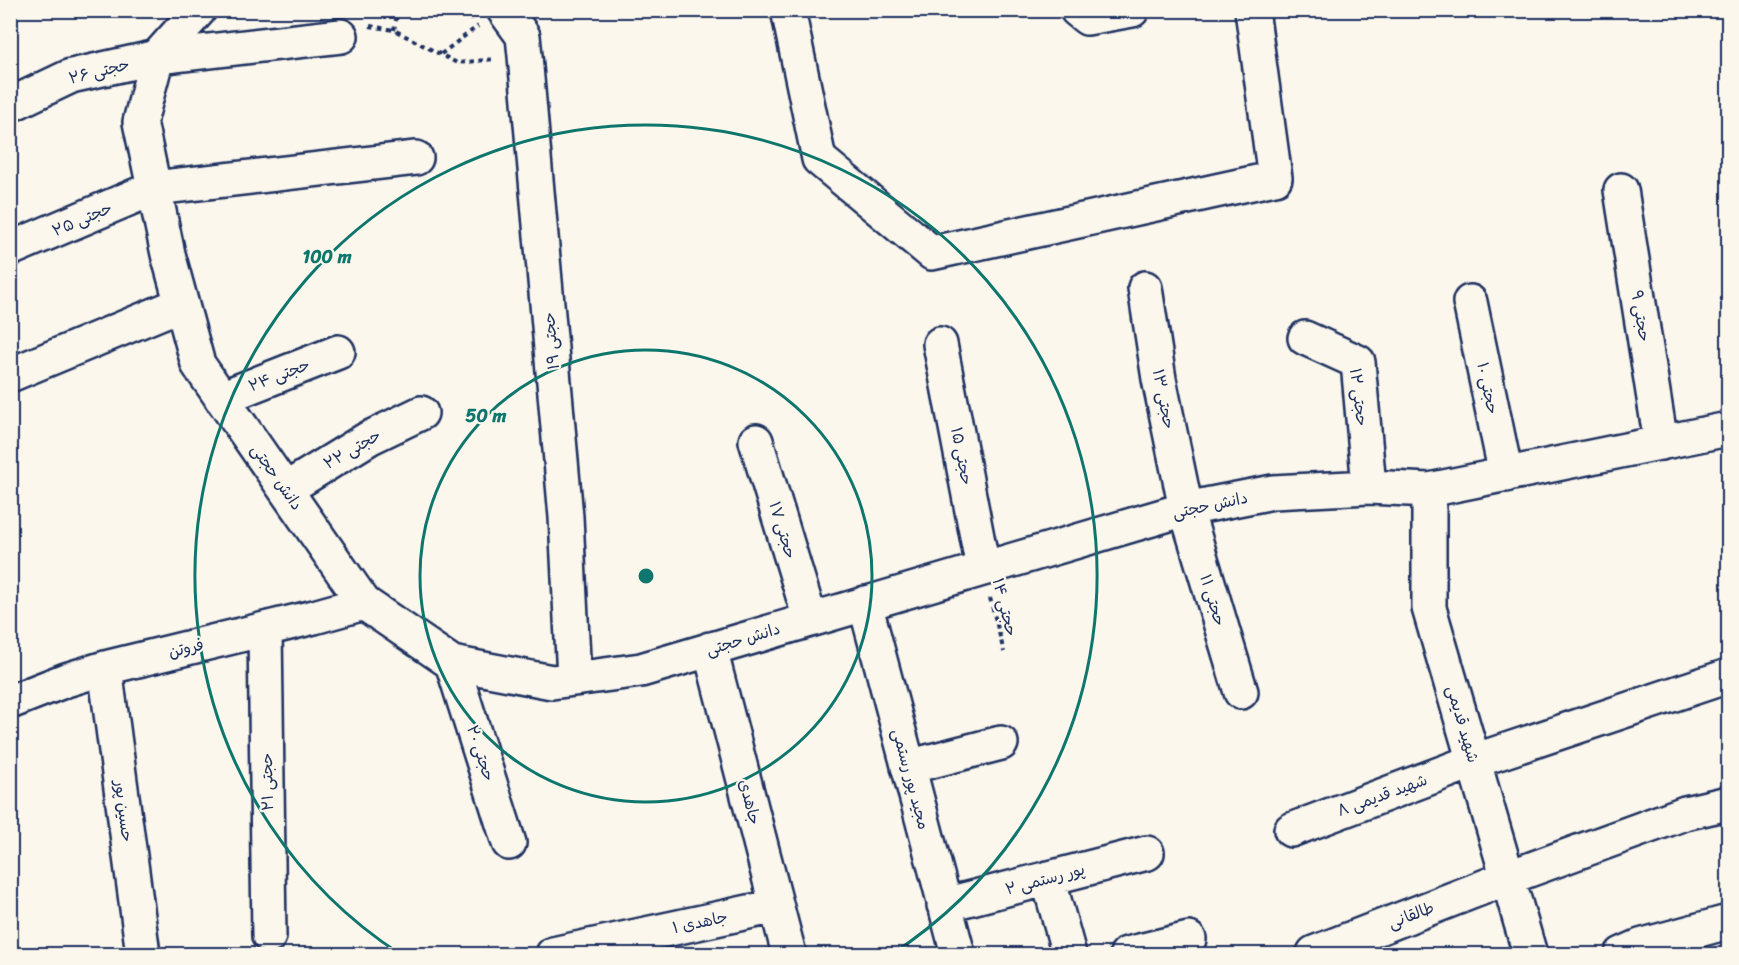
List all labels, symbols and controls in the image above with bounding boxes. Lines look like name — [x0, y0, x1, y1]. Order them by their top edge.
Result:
street label: حجتی ۲۶ — [65, 49, 133, 93]
street label: حجتی ۲۵ — [47, 193, 117, 245]
text: 100 m — [303, 241, 352, 273]
street label: حجتی ۹ — [1623, 288, 1659, 344]
street label: حجتی ۱۹ — [534, 311, 568, 371]
street label: حجتی ۲۴ — [244, 350, 314, 400]
street label: حجتی ۱۰ — [1468, 359, 1508, 417]
street label: حجتی ۱۲ — [1341, 366, 1377, 428]
street label: حجتی ۱۳ — [1144, 367, 1184, 431]
text: 50 m — [466, 400, 507, 432]
street label: حجتی ۲۲ — [317, 421, 387, 477]
street label: حجتی ۱۵ — [942, 425, 982, 487]
street label: دانش حجتی — [243, 437, 311, 517]
street label: دانش حجتی — [1170, 483, 1250, 527]
street label: حجتی ۱۷ — [761, 498, 805, 562]
centre of rings — [636, 566, 656, 586]
street label: حجتی ۱۱ — [1191, 570, 1235, 630]
street label: حجتی ۱۴ — [984, 575, 1026, 639]
street label: دانش حجتی — [702, 614, 784, 664]
street label: فروتن — [165, 630, 207, 666]
street label: شهید قدیمی — [1438, 682, 1488, 766]
street label: حجتی ۲۰ — [458, 721, 504, 785]
street label: مجید پور رستمی — [884, 725, 938, 833]
street label: حجتی ۲۱ — [252, 753, 282, 811]
street label: شهید قدیمی ۸ — [1333, 765, 1431, 825]
street label: جاهدی — [730, 776, 770, 828]
street label: حسین پور — [106, 777, 142, 843]
street label: پور رستمی ۲ — [1002, 854, 1088, 904]
street label: طالقانی — [1384, 893, 1438, 937]
street label: جاهدی ۱ — [670, 902, 730, 942]

